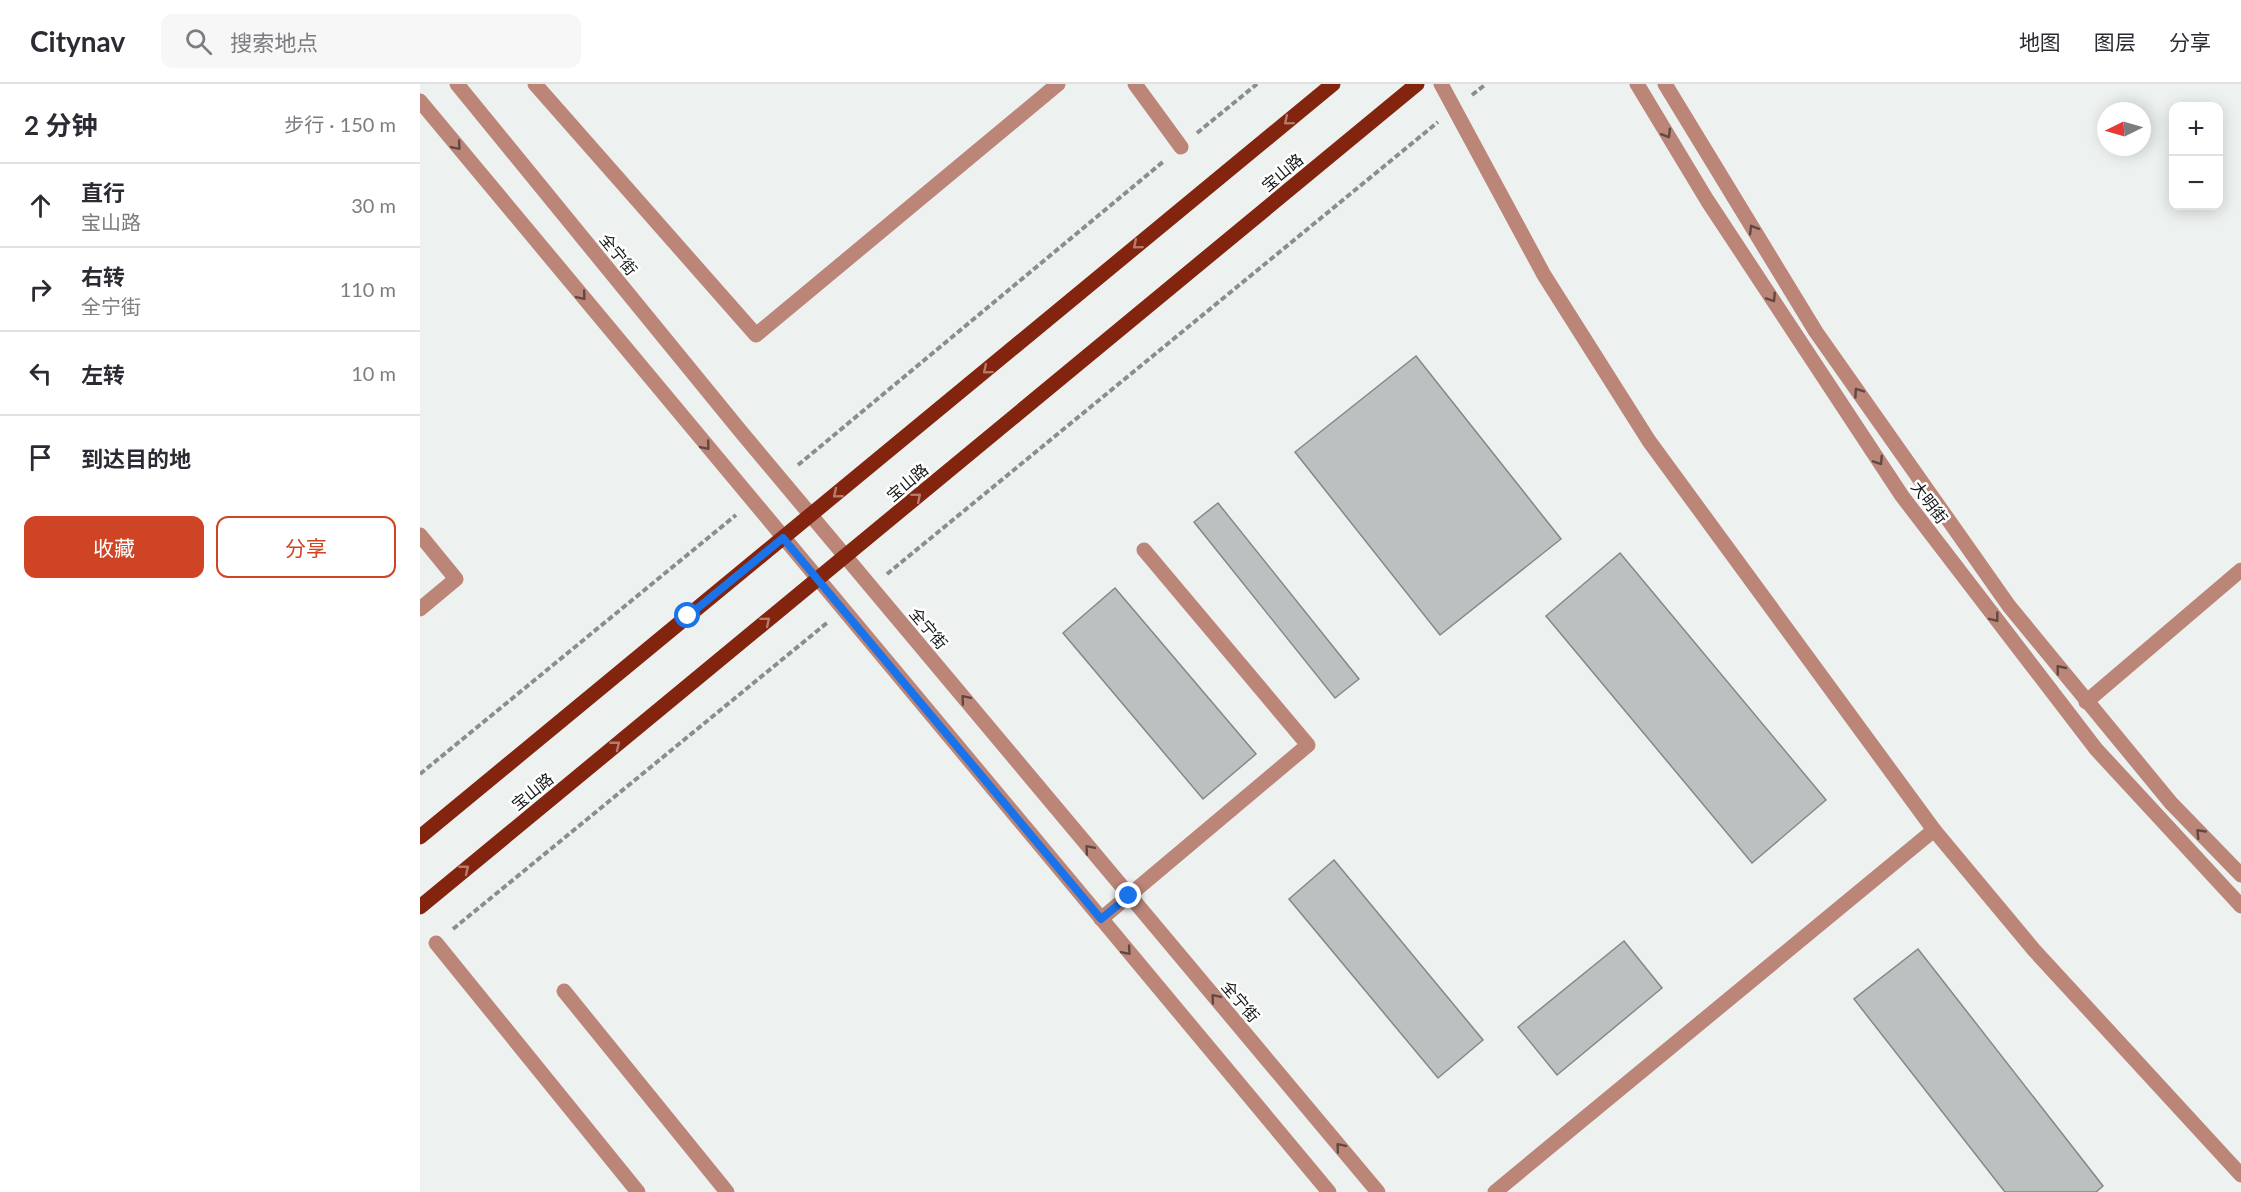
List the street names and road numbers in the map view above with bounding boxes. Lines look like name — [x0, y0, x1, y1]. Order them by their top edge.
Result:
street label: 宝山路 — [1258, 149, 1306, 195]
street label: 全宁街 — [597, 229, 641, 279]
street label: 宝山路 — [883, 459, 931, 505]
street label: 大明街 — [1908, 477, 1952, 527]
street label: 全宁街 — [906, 604, 952, 652]
street label: 宝山路 — [507, 769, 557, 813]
street label: 全宁街 — [1218, 977, 1264, 1025]

